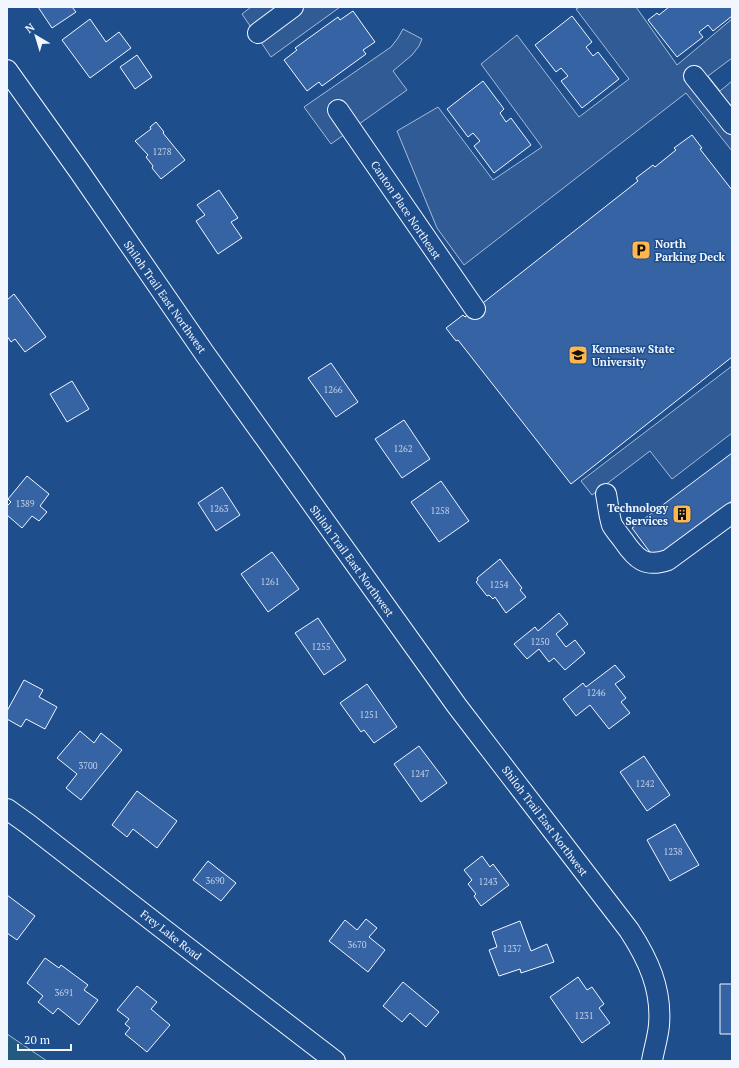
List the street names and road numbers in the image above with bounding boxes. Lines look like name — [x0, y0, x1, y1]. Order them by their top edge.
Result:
street label: Canton Place Northeast — [368, 158, 444, 262]
street label: Shiloh Trail East Northwest — [121, 238, 209, 356]
street label: Shiloh Trail East Northwest — [307, 503, 397, 619]
street label: Shiloh Trail East Northwest — [499, 763, 591, 879]
street label: Frey Lake Road — [138, 907, 204, 963]

